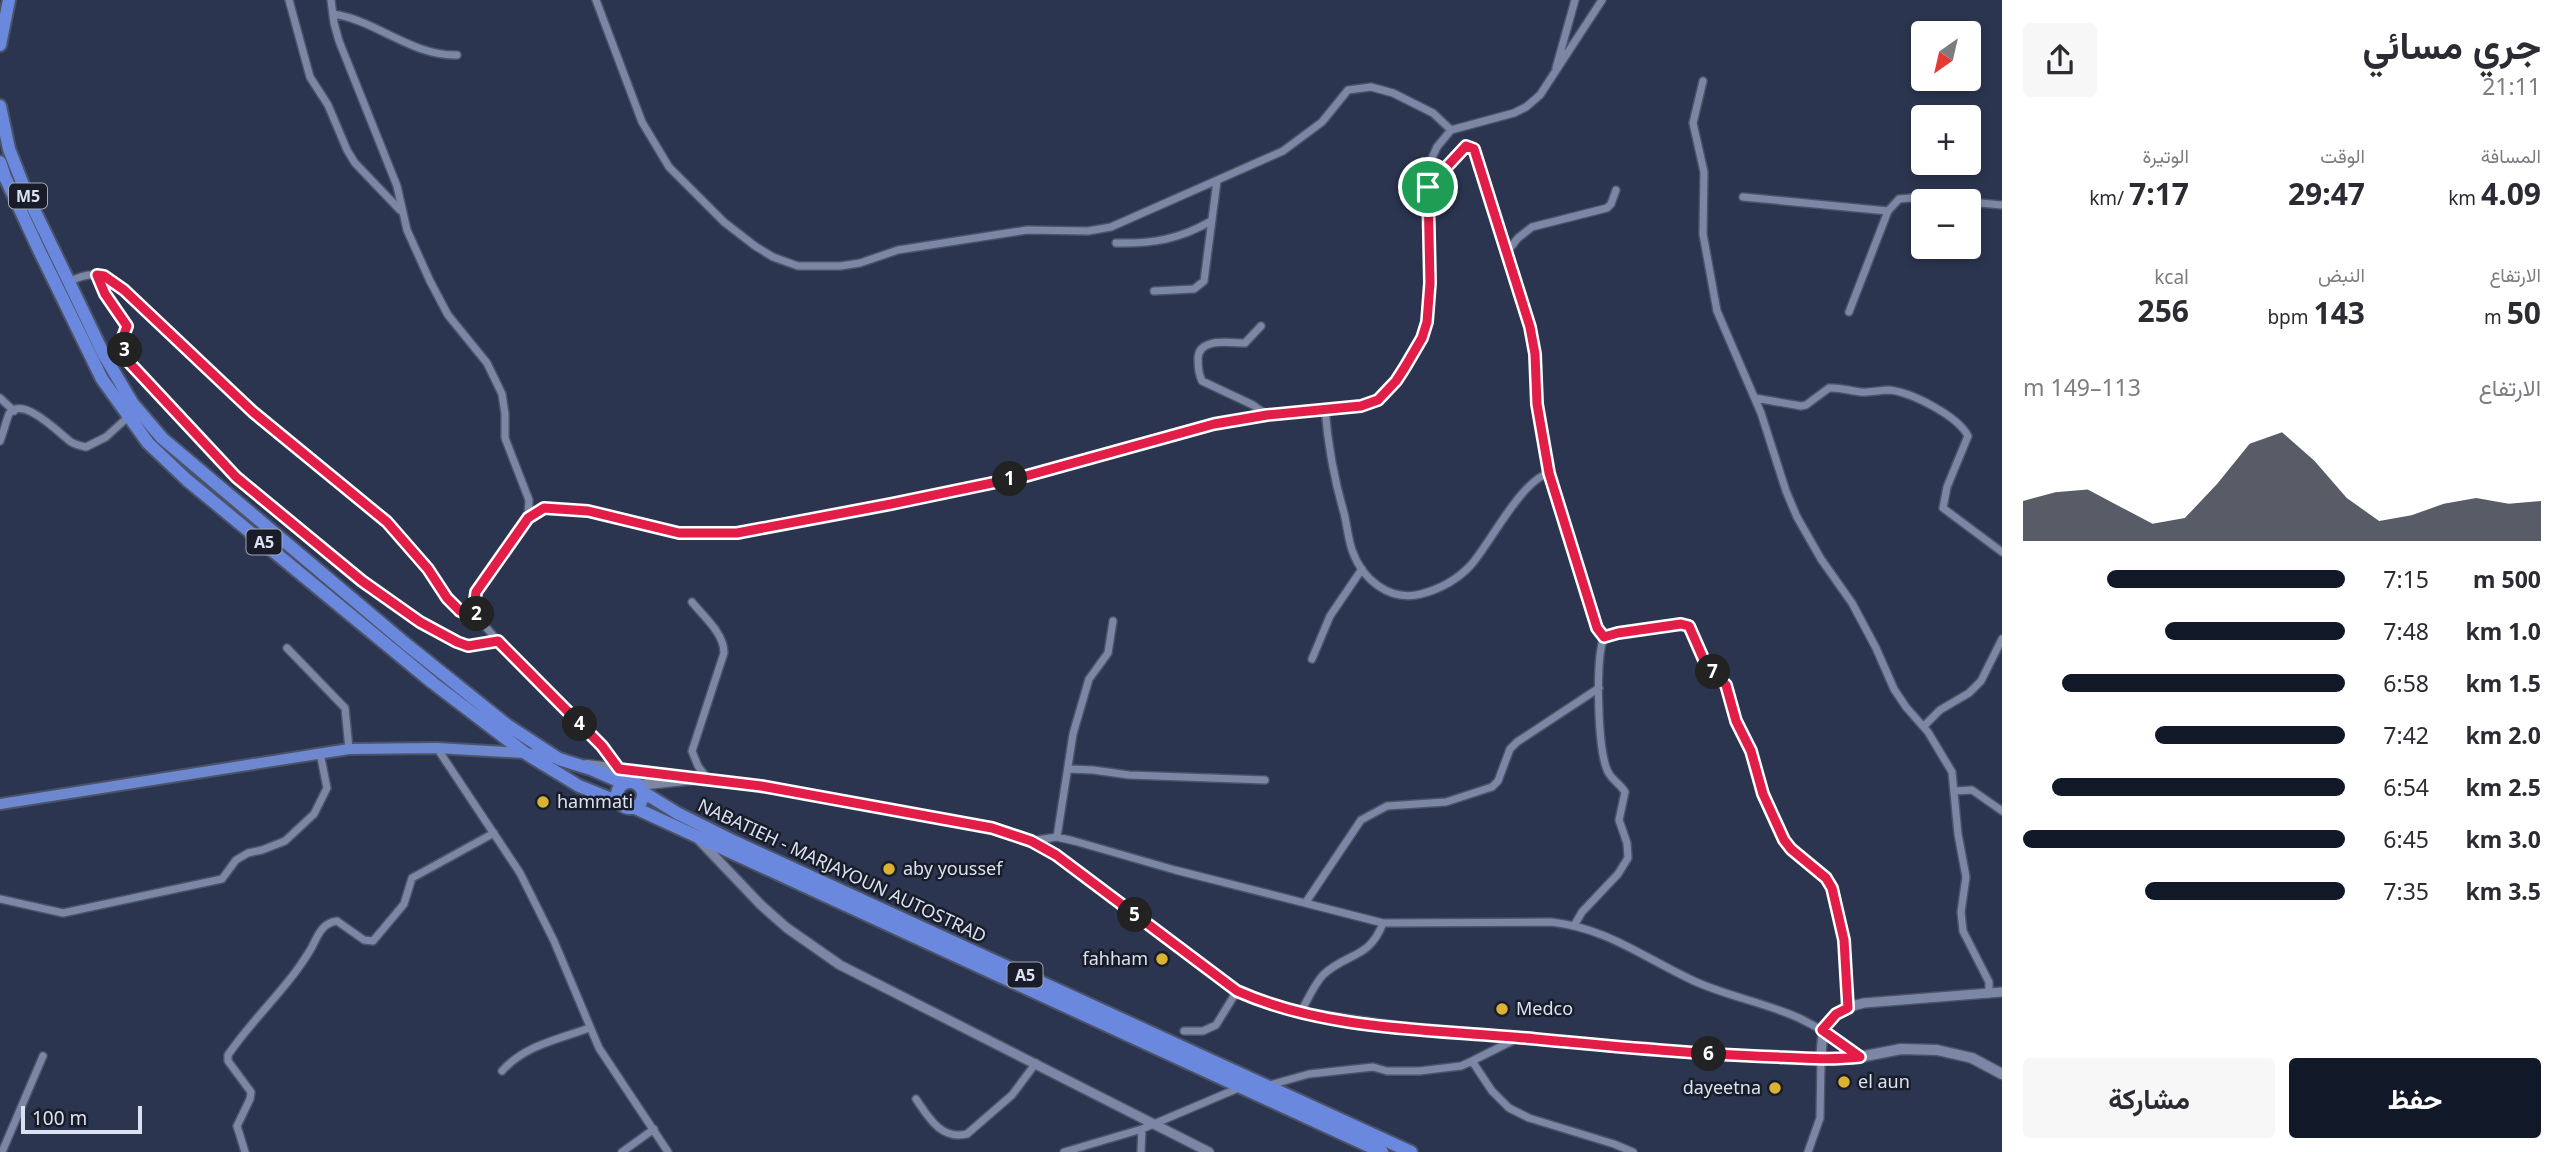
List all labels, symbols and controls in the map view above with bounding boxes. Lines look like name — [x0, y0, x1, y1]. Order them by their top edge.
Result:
text: جري مسائي — [2363, 18, 2541, 70]
north arrow — [1911, 21, 1981, 91]
map controls — [1911, 21, 1981, 259]
button: share — [2023, 23, 2097, 97]
text: 21:11 — [2482, 70, 2541, 102]
button: + — [1911, 105, 1981, 175]
text: الوتيرة — [2143, 143, 2189, 169]
text: الوقت — [2320, 143, 2365, 169]
text: المسافة — [2481, 143, 2541, 169]
pin — [1398, 157, 1458, 217]
icon: arrive — [1409, 168, 1447, 206]
text: 7:17 — [2129, 173, 2189, 214]
text: 29:47 — [2288, 173, 2365, 214]
text: 4.09 — [2481, 173, 2541, 214]
road number: M5 — [9, 184, 47, 208]
text: /km — [2089, 185, 2129, 211]
text: km — [2448, 185, 2481, 211]
button: − — [1911, 189, 1981, 259]
text: النبض — [2318, 262, 2365, 288]
text: الارتفاع — [2489, 262, 2541, 288]
text: kcal — [2154, 264, 2189, 290]
text: 256 — [2138, 290, 2189, 331]
text: 143 — [2314, 292, 2365, 333]
text: 50 — [2507, 292, 2541, 333]
text: bpm — [2267, 304, 2314, 330]
text: m — [2484, 304, 2507, 330]
pin: 3 — [108, 332, 142, 368]
text: 3 — [119, 336, 130, 362]
text: 113–149 m — [2023, 371, 2141, 403]
text: الارتفاع — [2479, 371, 2541, 403]
pin: 1 — [992, 462, 1028, 496]
text: 1 — [1004, 465, 1015, 491]
road number: A5 — [246, 530, 282, 554]
text: 7:15 — [2383, 563, 2429, 595]
text: 500 m — [2473, 563, 2541, 595]
pin: 2 — [460, 596, 494, 632]
text: 2 — [471, 600, 482, 626]
text: 7:48 — [2383, 615, 2429, 647]
text: 1.0 km — [2466, 615, 2541, 647]
pin: 7 — [1696, 654, 1730, 690]
text: 7 — [1707, 658, 1718, 684]
text: 6:58 — [2383, 667, 2429, 699]
text: 1.5 km — [2466, 667, 2541, 699]
pin: 4 — [562, 706, 598, 742]
text: 4 — [574, 710, 585, 736]
text: 7:42 — [2383, 719, 2429, 751]
text: 2.0 km — [2466, 719, 2541, 751]
text: 6:54 — [2383, 771, 2429, 803]
text: 2.5 km — [2466, 771, 2541, 803]
place label: hammati — [557, 789, 633, 813]
street label: NABATIEH - MARJAYOUN AUTOSTRAD — [694, 793, 991, 948]
marker: hammati — [535, 794, 551, 810]
text: 6:45 — [2383, 823, 2429, 855]
text: 3.0 km — [2466, 823, 2541, 855]
place label: aby youssef — [903, 856, 1003, 880]
marker: aby youssef — [881, 861, 897, 877]
text: 7:35 — [2383, 875, 2429, 907]
text: 3.5 km — [2466, 875, 2541, 907]
pin: 5 — [1118, 898, 1152, 932]
text: 5 — [1129, 901, 1140, 927]
place label: fahham — [1083, 946, 1148, 970]
marker: fahham — [1154, 951, 1170, 967]
road number: A5 — [1007, 962, 1042, 987]
place label: Medco — [1516, 996, 1573, 1020]
marker: Medco — [1494, 1001, 1510, 1017]
pin: 6 — [1692, 1036, 1726, 1072]
text: 6 — [1703, 1040, 1714, 1066]
button: مشاركة — [2023, 1058, 2275, 1138]
button: حفظ — [2289, 1058, 2541, 1138]
place label: el aun — [1858, 1069, 1910, 1093]
marker: el aun — [1836, 1074, 1852, 1090]
place label: dayeetna — [1683, 1075, 1761, 1099]
marker: dayeetna — [1767, 1080, 1783, 1096]
scale bar — [21, 1103, 142, 1135]
text: 100 m — [32, 1105, 87, 1131]

